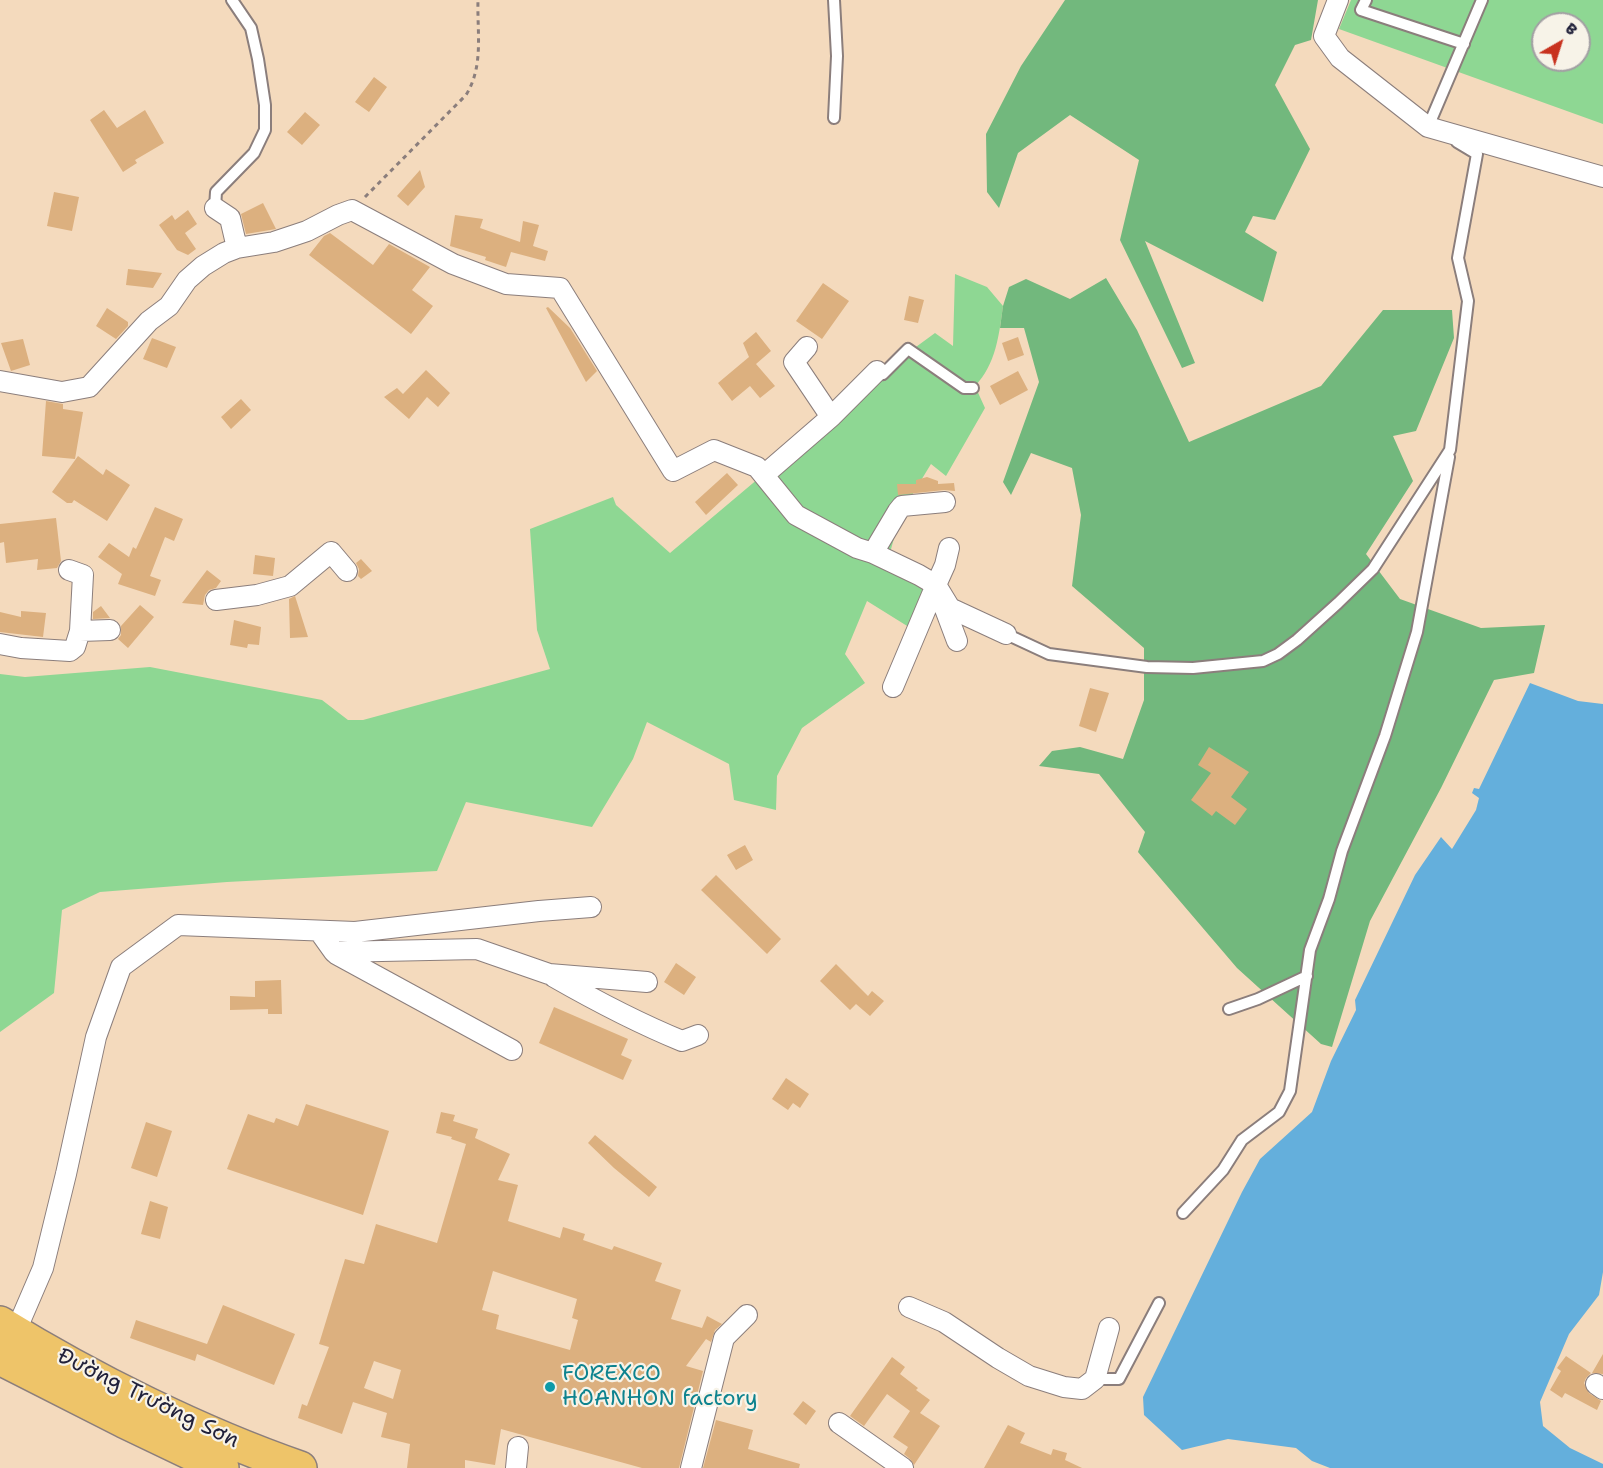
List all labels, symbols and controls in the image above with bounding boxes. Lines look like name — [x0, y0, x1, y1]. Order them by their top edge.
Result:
north arrow — [1531, 12, 1591, 72]
text: B — [1561, 18, 1582, 40]
street label: Đường Trường Sơn — [53, 1344, 243, 1454]
place label: FOREXCO HOANHON factory — [562, 1361, 758, 1412]
marker: FOREXCO HOANHON factory — [543, 1380, 557, 1394]

